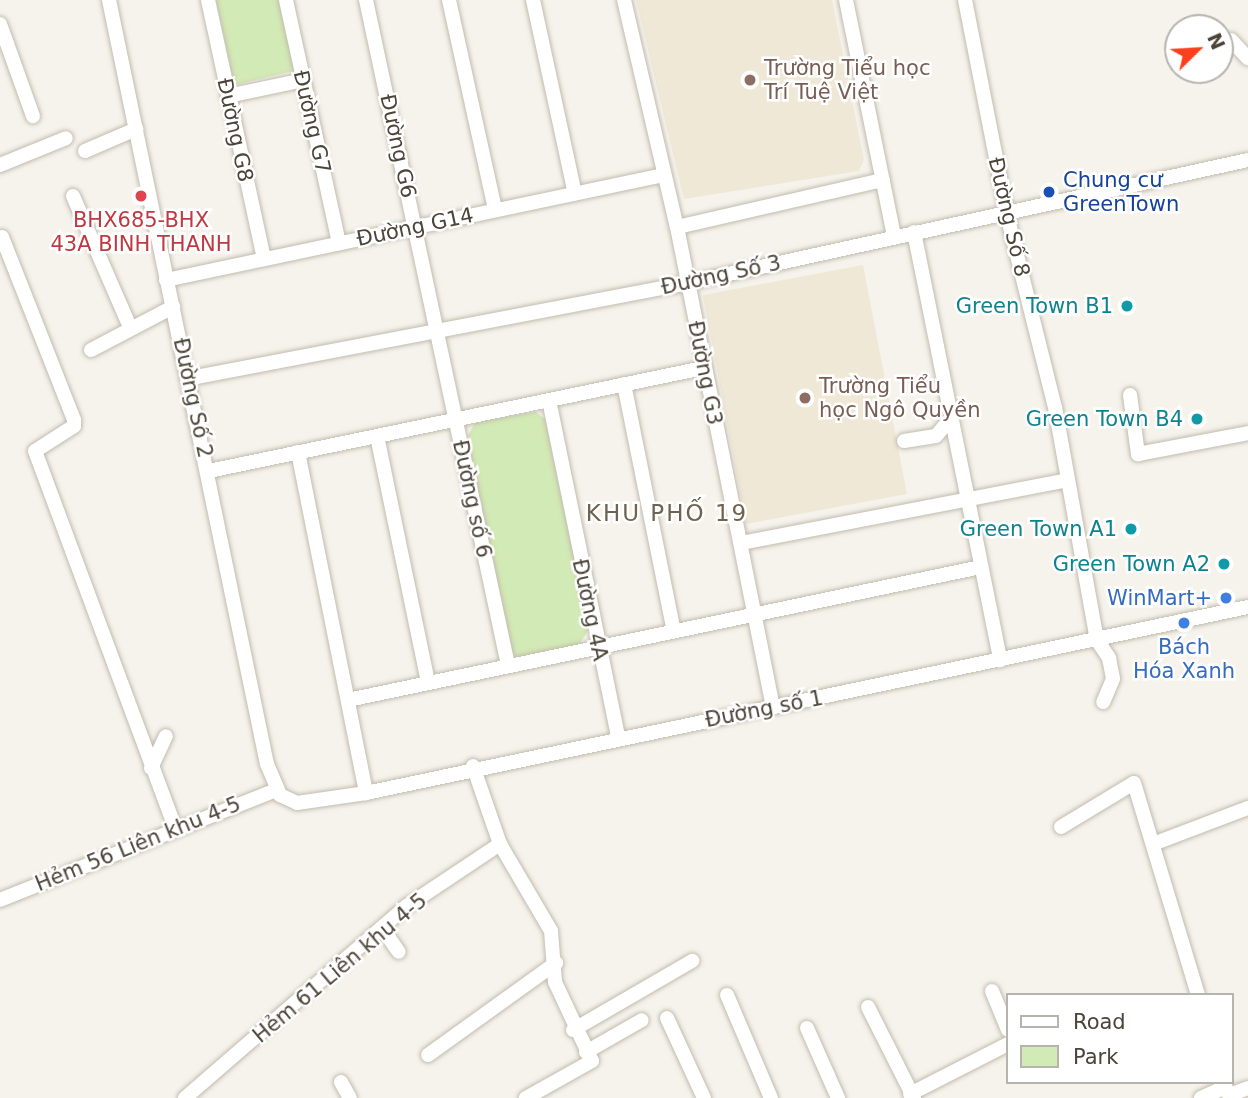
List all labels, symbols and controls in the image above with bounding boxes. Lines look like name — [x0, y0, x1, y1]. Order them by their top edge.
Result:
north arrow — [1164, 14, 1234, 84]
text: N — [1203, 30, 1230, 53]
place label: Trường Tiểu học Trí Tuệ Việt — [764, 55, 930, 105]
street label: Đường G7 — [288, 68, 336, 176]
marker: Trường Tiểu học Trí Tuệ Việt — [742, 72, 758, 88]
street label: Đường G8 — [212, 76, 258, 184]
street label: Đường G6 — [375, 92, 421, 200]
street label: Đường Số 8 — [983, 155, 1035, 279]
place label: Chung cư GreenTown — [1063, 167, 1179, 217]
marker: Chung cư GreenTown — [1041, 184, 1057, 200]
marker: BHX685-BHX 43A BINH THANH — [133, 188, 149, 204]
street label: Đường G14 — [354, 202, 476, 252]
place label: BHX685-BHX 43A BINH THANH — [50, 207, 232, 257]
street label: Đường Số 3 — [659, 250, 783, 300]
place label: Green Town B1 — [956, 293, 1113, 319]
marker: Green Town B1 — [1119, 298, 1135, 314]
street label: Đường G3 — [683, 319, 727, 427]
street label: Đường Số 2 — [168, 336, 218, 460]
place label: Trường Tiểu học Ngô Quyền — [819, 373, 980, 423]
marker: Trường Tiểu học Ngô Quyền — [797, 390, 813, 406]
place label: Green Town B4 — [1026, 406, 1183, 432]
marker: Green Town B4 — [1189, 411, 1205, 427]
street label: Đường số 6 — [447, 438, 497, 560]
district label: KHU PHỐ 19 — [587, 499, 747, 527]
place label: Green Town A1 — [960, 516, 1117, 542]
marker: Green Town A1 — [1123, 521, 1139, 537]
place label: Green Town A2 — [1053, 551, 1210, 577]
marker: Green Town A2 — [1216, 556, 1232, 572]
street label: Đường 4A — [567, 557, 613, 663]
place label: WinMart+ — [1107, 585, 1212, 611]
marker: WinMart+ — [1218, 590, 1234, 606]
marker: Bách Hóa Xanh — [1176, 615, 1192, 631]
place label: Bách Hóa Xanh — [1133, 634, 1235, 684]
street label: Đường số 1 — [703, 685, 825, 733]
street label: Hẻm 56 Liên khu 4-5 — [32, 791, 244, 897]
street label: Hẻm 61 Liên khu 4-5 — [248, 888, 432, 1048]
legend — [1006, 993, 1234, 1084]
text: Road — [1073, 1010, 1126, 1034]
text: Park — [1073, 1045, 1118, 1069]

